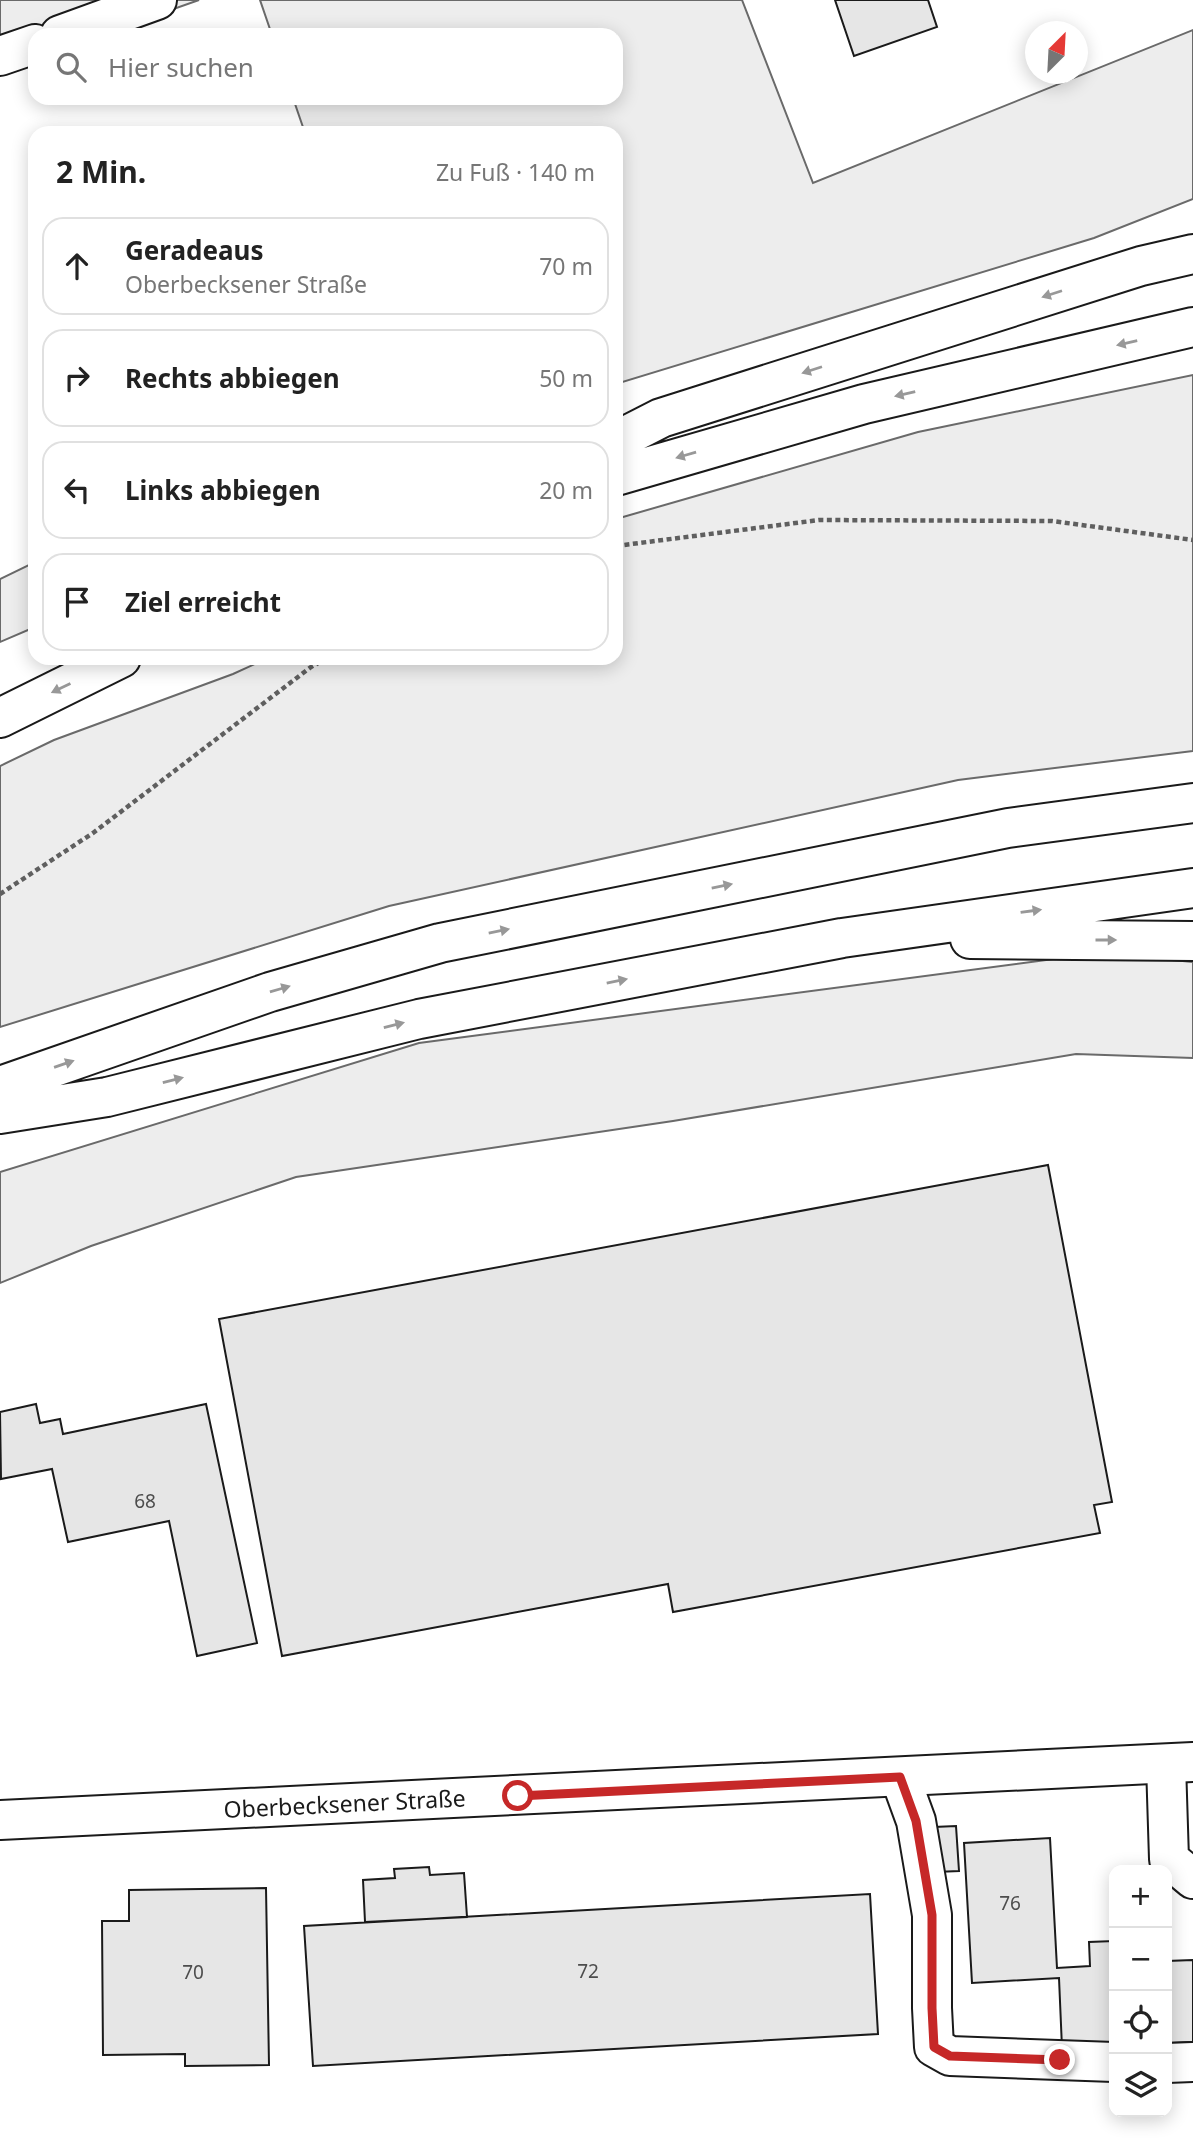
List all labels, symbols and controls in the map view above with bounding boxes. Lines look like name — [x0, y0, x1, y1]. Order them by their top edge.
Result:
north arrow — [1025, 21, 1088, 84]
search box — [28, 28, 623, 105]
icon: search — [52, 48, 90, 86]
text: Hier suchen — [108, 49, 254, 85]
text: 2 Min. — [56, 151, 146, 192]
text: Zu Fuß · 140 m — [436, 156, 595, 188]
text: Geradeaus — [125, 232, 264, 268]
icon: ahead — [58, 247, 96, 285]
text: 70 m — [539, 250, 593, 282]
text: Oberbecksener Straße — [125, 268, 367, 300]
one-way arrow — [1041, 289, 1062, 300]
one-way arrow — [1115, 337, 1137, 348]
icon: right — [58, 359, 96, 397]
text: Rechts abbiegen — [125, 360, 340, 396]
text: 50 m — [539, 362, 593, 394]
one-way arrow — [801, 365, 822, 376]
one-way arrow — [894, 389, 916, 400]
one-way arrow — [675, 451, 696, 461]
icon: left — [58, 471, 96, 509]
text: Links abbiegen — [125, 472, 321, 508]
text: 20 m — [539, 474, 593, 506]
icon: arrive — [58, 583, 96, 621]
text: Ziel erreicht — [125, 584, 281, 620]
one-way arrow — [51, 683, 71, 694]
one-way arrow — [711, 880, 733, 891]
one-way arrow — [1020, 905, 1042, 916]
one-way arrow — [488, 926, 510, 937]
one-way arrow — [1096, 934, 1118, 946]
one-way arrow — [606, 975, 628, 986]
one-way arrow — [269, 984, 290, 994]
one-way arrow — [383, 1019, 405, 1030]
one-way arrow — [54, 1058, 75, 1069]
one-way arrow — [162, 1074, 184, 1085]
house number: 68 — [134, 1488, 156, 1514]
route start — [502, 1780, 533, 1811]
street label: Oberbecksener Straße — [223, 1781, 466, 1825]
map controls — [1109, 1865, 1172, 2117]
button: + — [1109, 1865, 1172, 1928]
house number: 76 — [999, 1890, 1021, 1916]
button: − — [1109, 1928, 1172, 1991]
house number: 72 — [577, 1958, 599, 1984]
house number: 70 — [182, 1959, 204, 1985]
button: locate — [1109, 1991, 1172, 2054]
route end — [1044, 2044, 1075, 2075]
button: layers — [1109, 2054, 1172, 2117]

